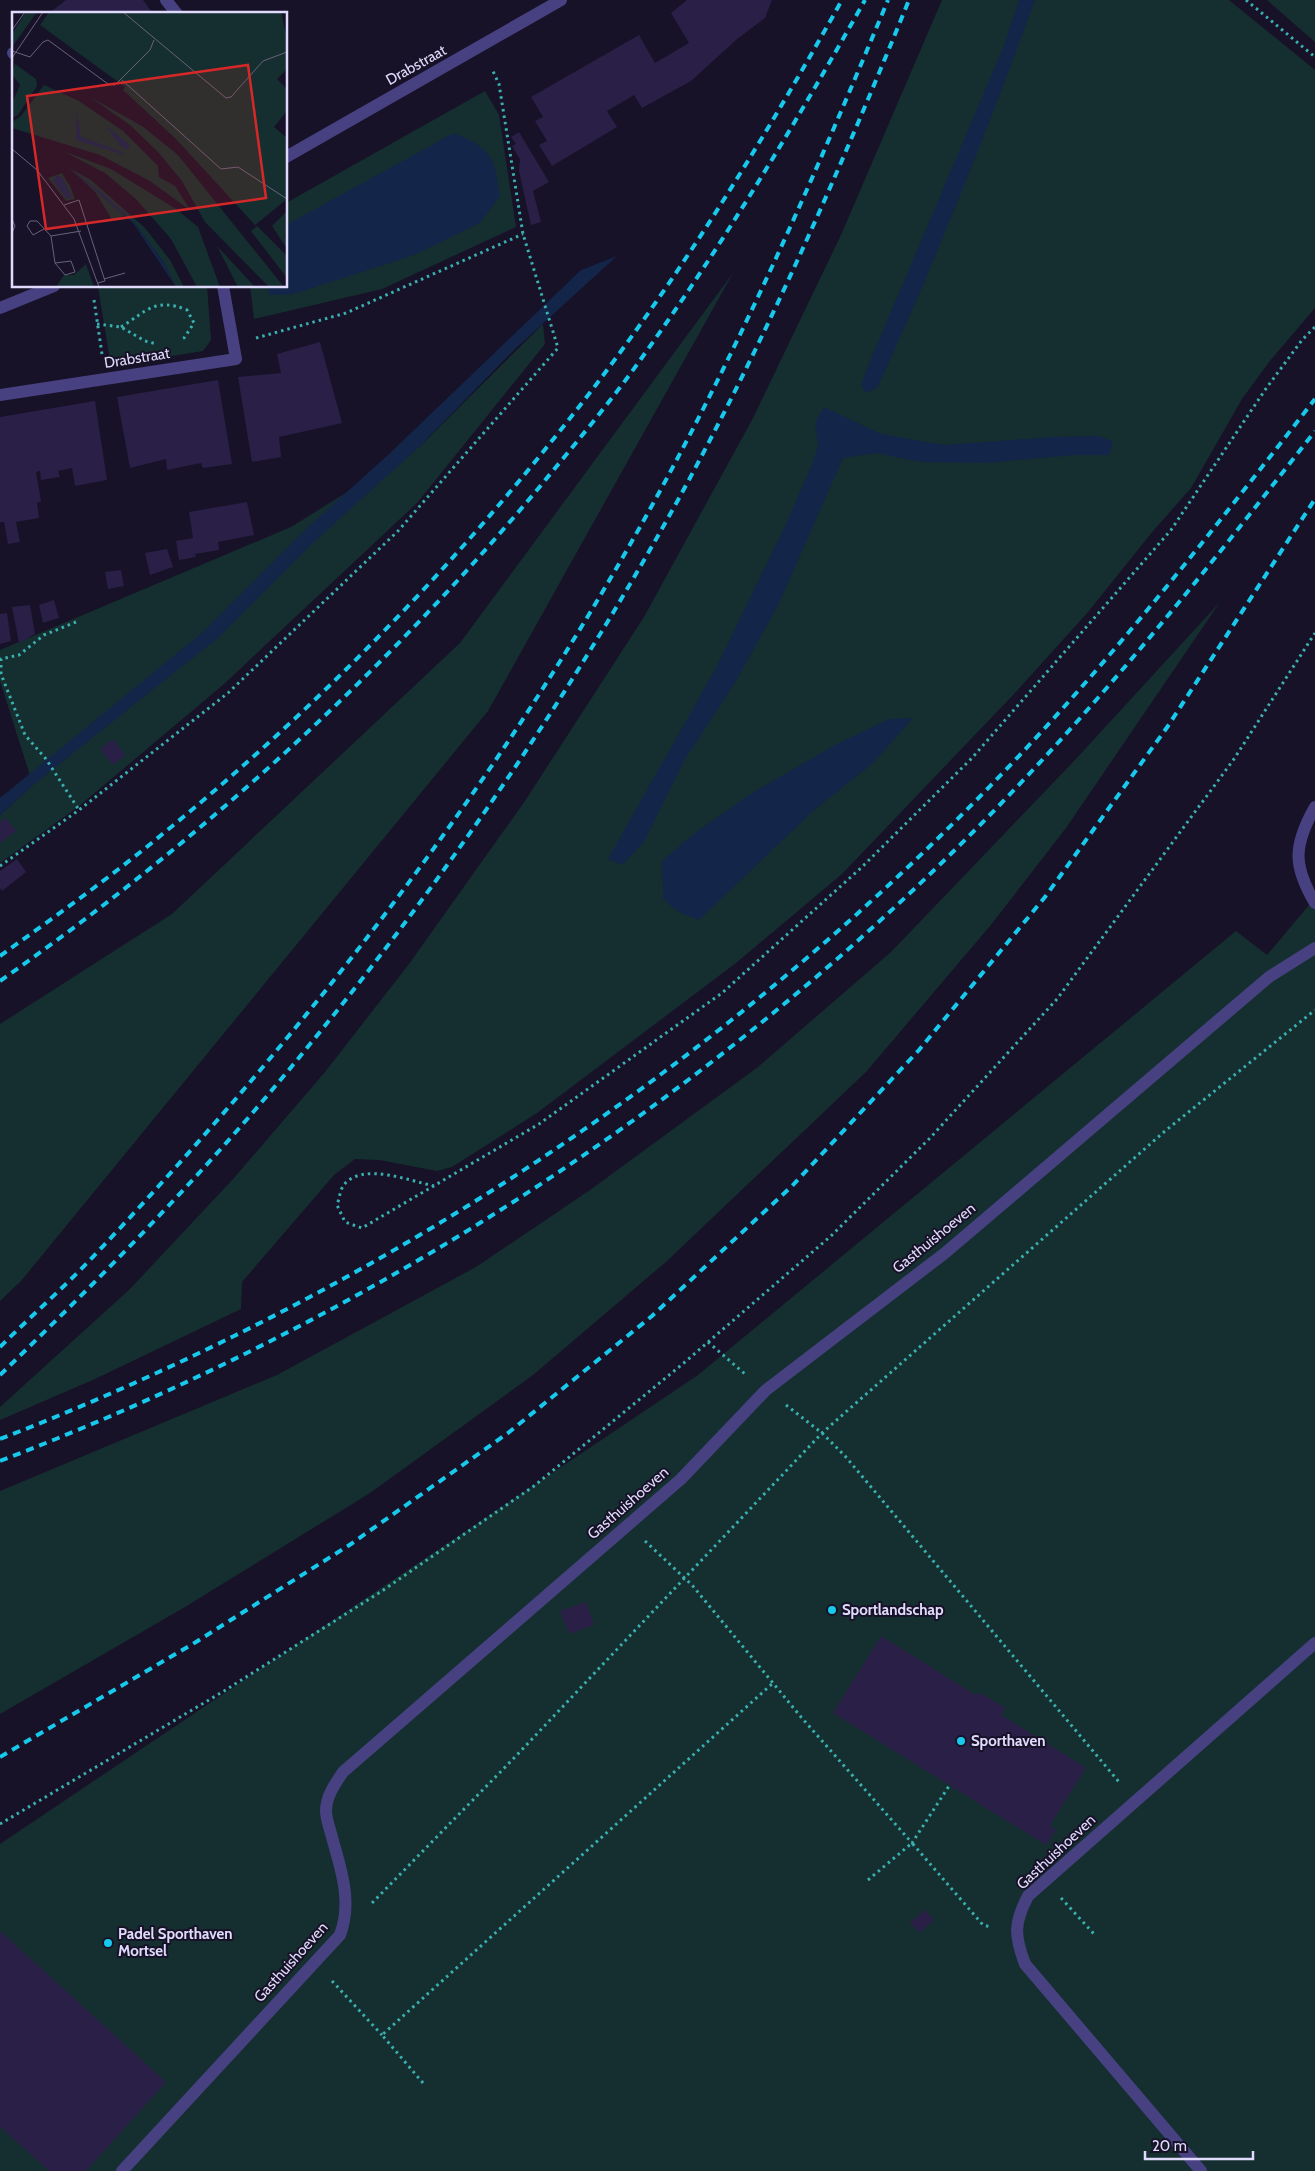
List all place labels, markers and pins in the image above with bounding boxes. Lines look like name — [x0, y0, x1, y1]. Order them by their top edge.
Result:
place label: Sportlandschap — [842, 1601, 944, 1619]
marker: Sportlandschap — [826, 1604, 838, 1616]
place label: Sporthaven — [971, 1732, 1046, 1750]
marker: Sporthaven — [955, 1735, 967, 1747]
place label: Padel Sporthaven Mortsel — [118, 1925, 232, 1960]
marker: Padel Sporthaven Mortsel — [102, 1937, 114, 1949]

